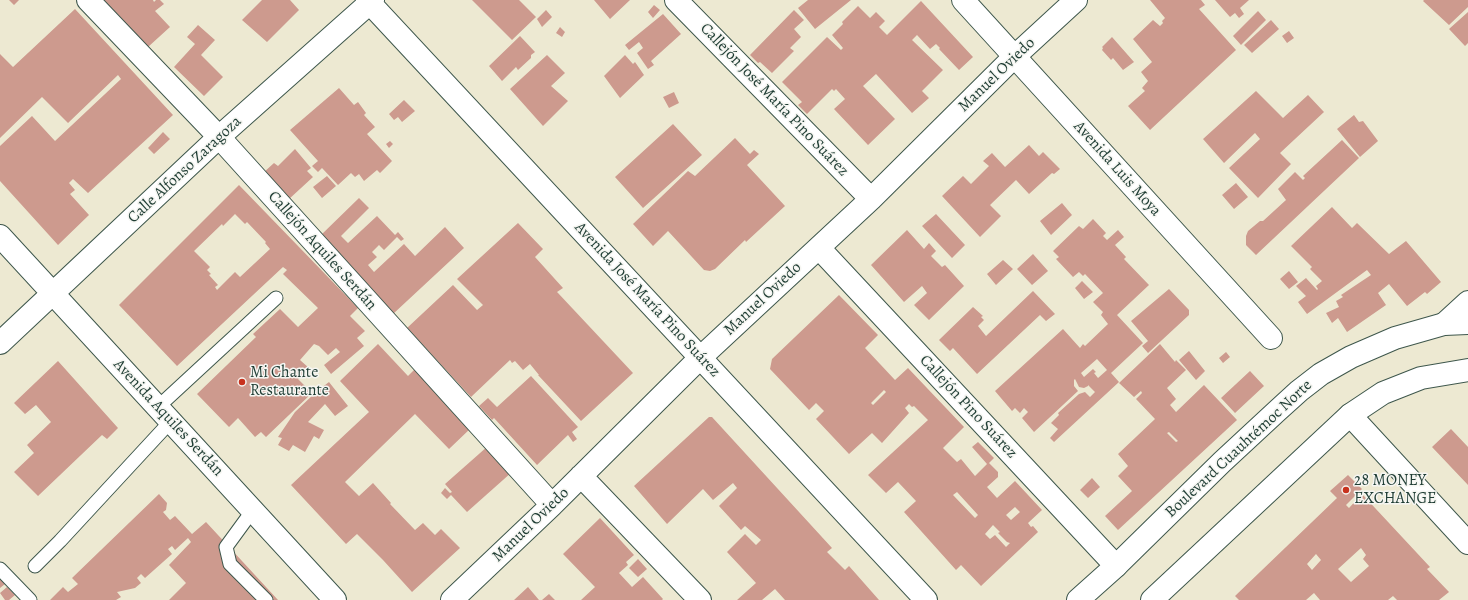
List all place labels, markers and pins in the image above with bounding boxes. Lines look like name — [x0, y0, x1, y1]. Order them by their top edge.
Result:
place label: Mi Chante Restaurante — [250, 363, 329, 401]
marker: Mi Chante Restaurante — [237, 377, 247, 387]
place label: 28 MONEY EXCHANGE — [1354, 471, 1437, 509]
marker: 28 MONEY EXCHANGE — [1341, 485, 1351, 495]

